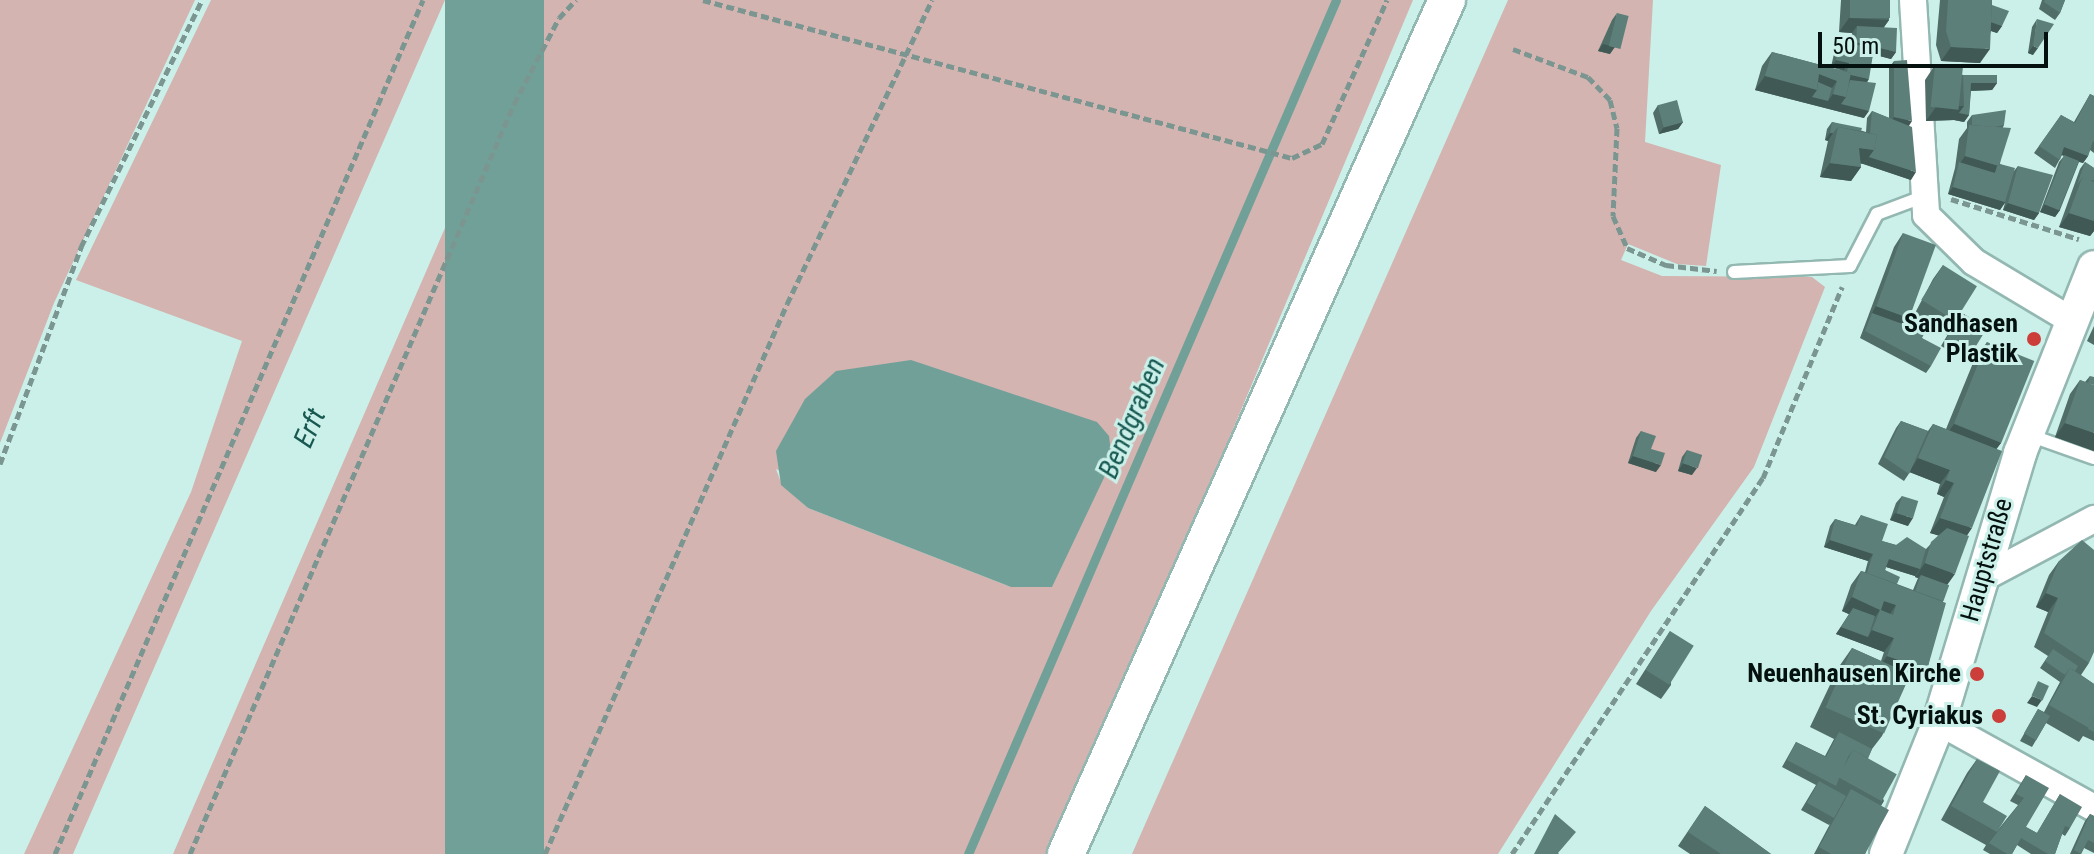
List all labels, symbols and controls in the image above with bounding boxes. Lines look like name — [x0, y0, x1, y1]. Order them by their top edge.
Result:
scale bar — [1822, 16, 2052, 66]
text: 50 m — [1832, 32, 1879, 60]
place label: Sandhasen Plastik — [1904, 308, 2018, 370]
marker: Sandhasen Plastik — [2025, 330, 2043, 348]
water label: Bendgraben — [1092, 353, 1172, 483]
water label: Erft — [287, 404, 333, 452]
street label: Hauptstraße — [1955, 495, 2019, 625]
place label: Neuenhausen Kirche — [1747, 658, 1961, 690]
marker: Neuenhausen Kirche — [1968, 665, 1986, 683]
place label: St. Cyriakus — [1857, 700, 1983, 732]
marker: St. Cyriakus — [1990, 707, 2008, 725]

